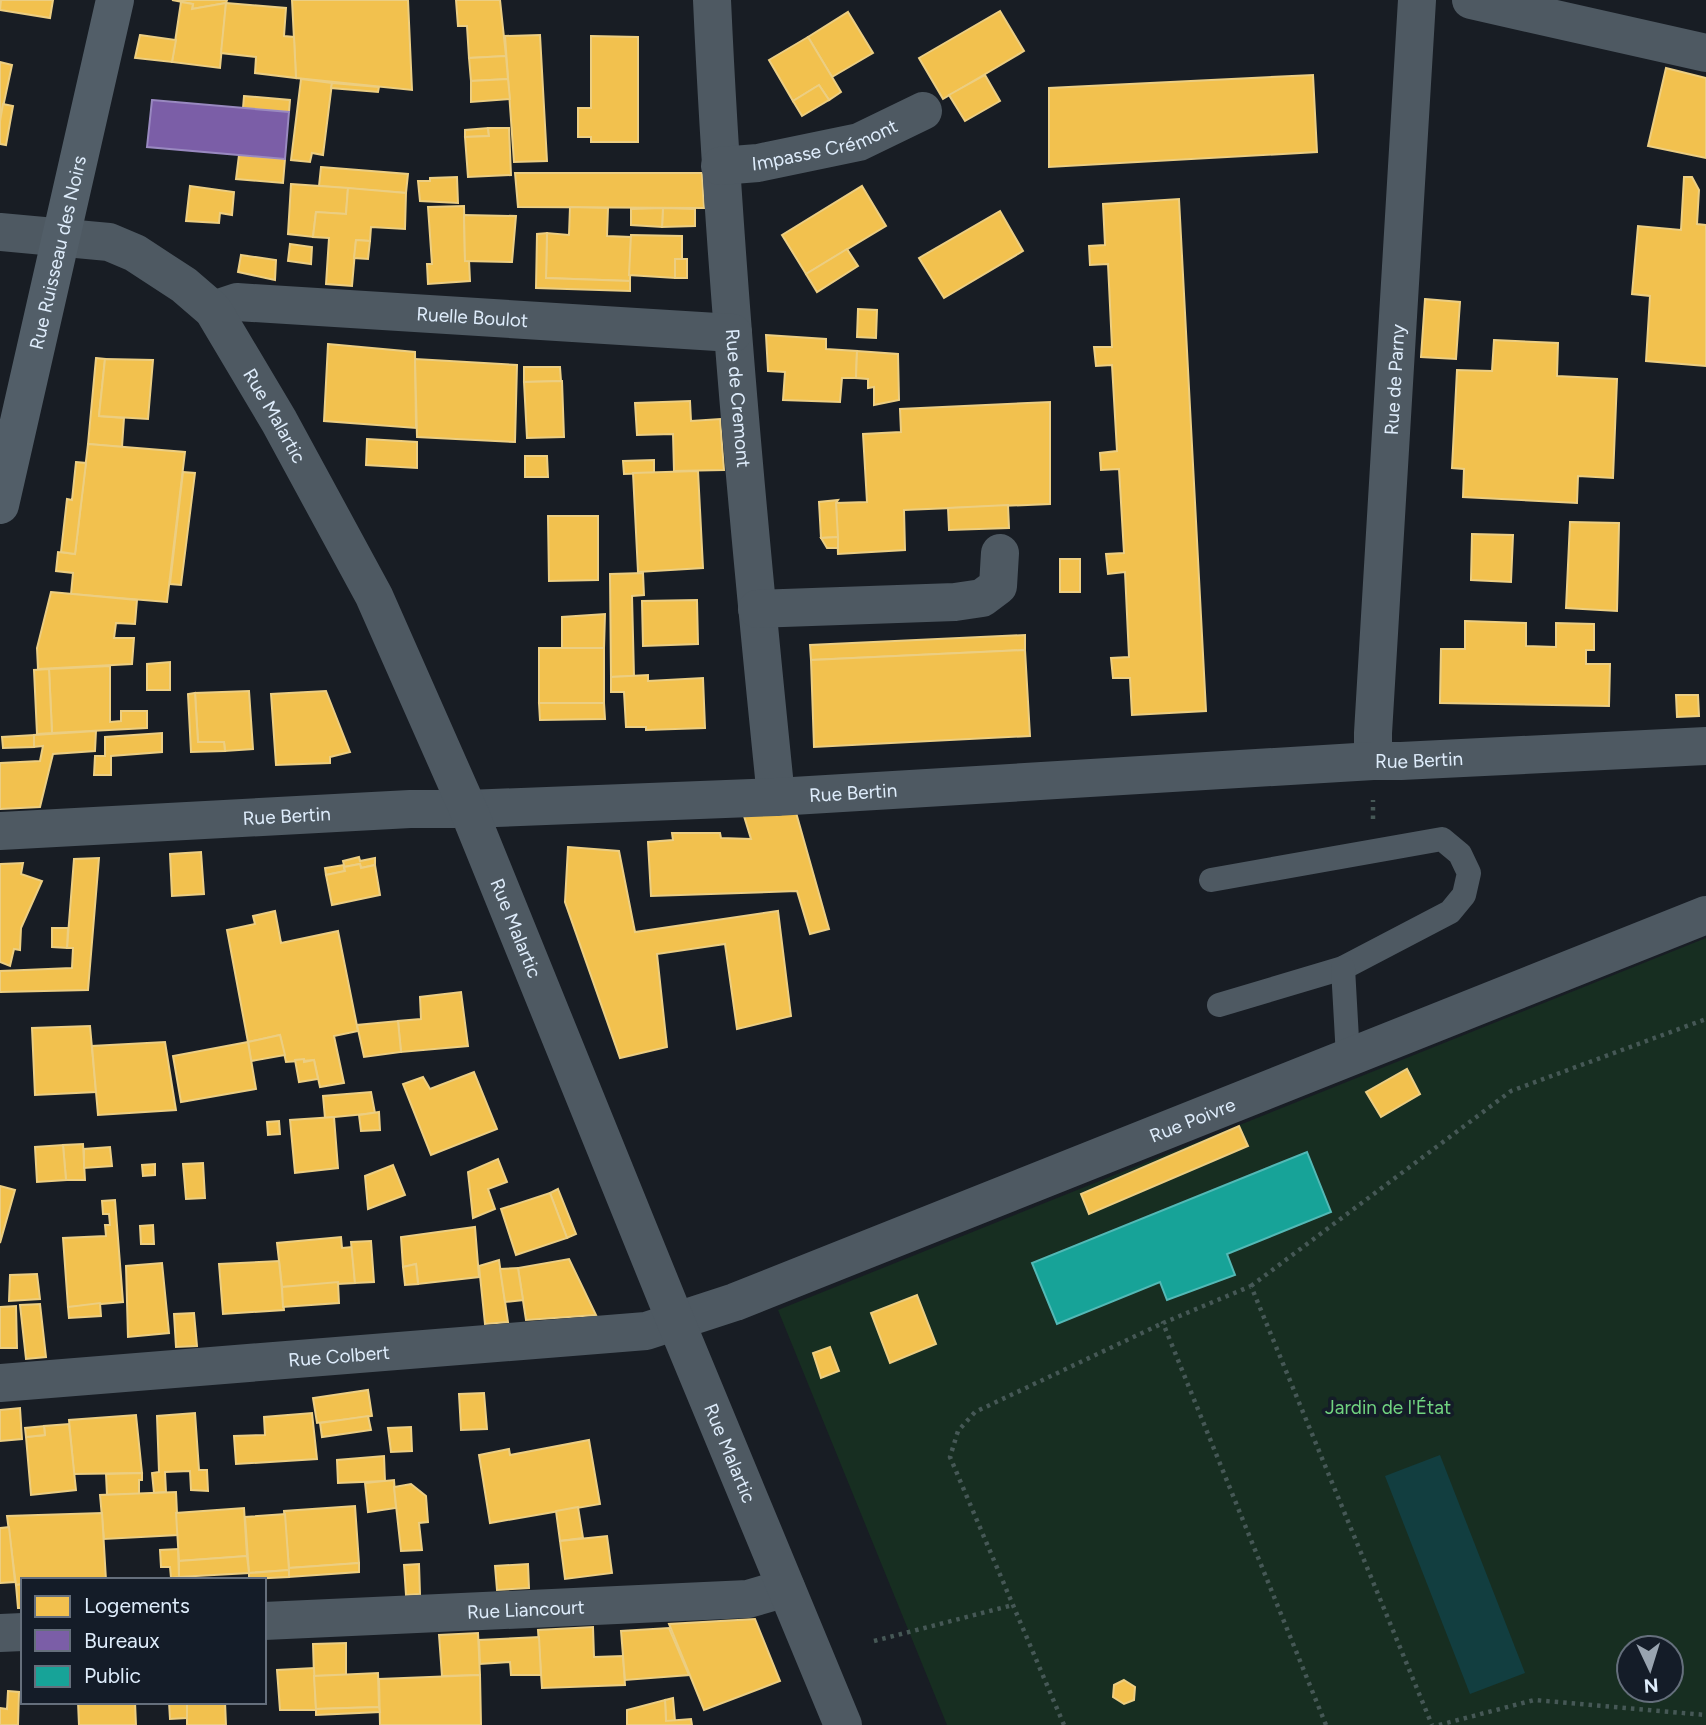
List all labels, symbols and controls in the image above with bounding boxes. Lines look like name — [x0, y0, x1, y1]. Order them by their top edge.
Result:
street label: Impasse Crémont — [751, 114, 901, 175]
street label: Rue Ruisseau des Noirs — [25, 153, 91, 352]
street label: Ruelle Boulot — [416, 302, 529, 332]
street label: Rue de Parny — [1380, 323, 1410, 436]
street label: Rue de Cremont — [721, 328, 755, 469]
street label: Rue Malartic — [238, 364, 311, 467]
street label: Rue Bertin — [1375, 747, 1464, 773]
street label: Rue Bertin — [808, 779, 898, 807]
street label: Rue Bertin — [242, 802, 331, 830]
street label: Rue Malartic — [485, 875, 546, 981]
street label: Rue Poivre — [1146, 1093, 1239, 1148]
street label: Rue Colbert — [287, 1341, 391, 1372]
park label: Jardin de l'État — [1325, 1396, 1451, 1419]
street label: Rue Malartic — [699, 1400, 761, 1506]
legend — [21, 1578, 266, 1704]
text: Logements — [84, 1593, 190, 1618]
street label: Rue Liancourt — [466, 1595, 585, 1624]
text: Bureaux — [84, 1628, 160, 1653]
north arrow — [1615, 1634, 1685, 1704]
text: Public — [84, 1663, 141, 1688]
text: N — [1643, 1673, 1659, 1697]

